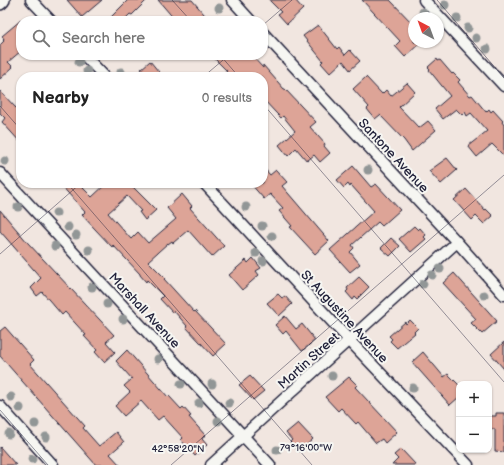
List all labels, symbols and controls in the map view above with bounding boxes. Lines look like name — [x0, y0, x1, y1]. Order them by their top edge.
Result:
north arrow — [408, 12, 444, 48]
search box — [16, 16, 268, 60]
icon: search — [30, 27, 52, 49]
text: Search here — [62, 29, 145, 48]
text: Nearby — [32, 88, 89, 108]
text: 0 results — [202, 90, 252, 106]
street label: Santone Avenue — [355, 115, 432, 196]
street label: St Augustine Avenue — [297, 267, 392, 367]
street label: Marshall Avenue — [105, 270, 183, 352]
street label: Martin Street — [275, 329, 343, 392]
map controls — [456, 381, 492, 453]
button: + — [456, 381, 492, 417]
button: − — [456, 417, 492, 453]
text: 79°16'00"W — [280, 442, 332, 454]
text: 42°58'20"N — [151, 443, 205, 455]

